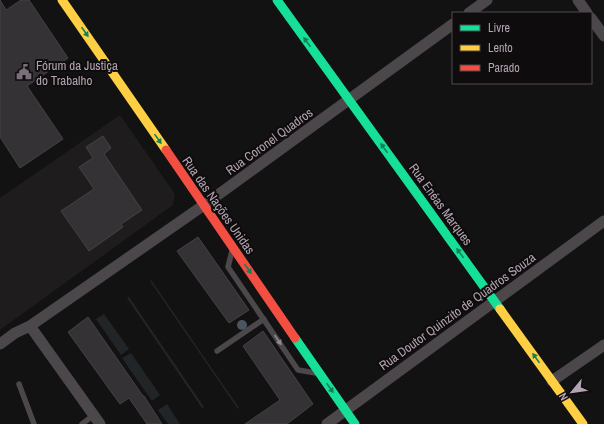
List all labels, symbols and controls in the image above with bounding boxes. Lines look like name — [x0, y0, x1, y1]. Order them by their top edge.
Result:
legend — [452, 12, 592, 84]
text: Livre — [488, 20, 510, 36]
one-way arrow — [81, 26, 88, 38]
one-way arrow — [303, 37, 311, 48]
text: Lento — [488, 40, 513, 56]
place label: Fórum da Justiça do Trabalho — [36, 57, 118, 89]
text: Parado — [488, 60, 520, 76]
public building icon: Fórum da Justiça do Trabalho — [15, 63, 33, 81]
street label: Rua Coronel Quadros — [222, 104, 316, 179]
one-way arrow — [154, 134, 162, 144]
one-way arrow — [379, 142, 388, 153]
street label: Rua das Nações Unidas — [178, 153, 259, 257]
street label: Rua Enéas Marques — [405, 160, 476, 249]
one-way arrow — [456, 248, 464, 258]
street label: Rua Doutor Quinzito de Quadros Souza — [376, 249, 539, 374]
one-way arrow — [244, 264, 252, 274]
one-way arrow — [274, 335, 282, 345]
one-way arrow — [532, 353, 540, 364]
north arrow — [552, 372, 592, 412]
one-way arrow — [326, 383, 334, 393]
text: N — [556, 391, 571, 403]

